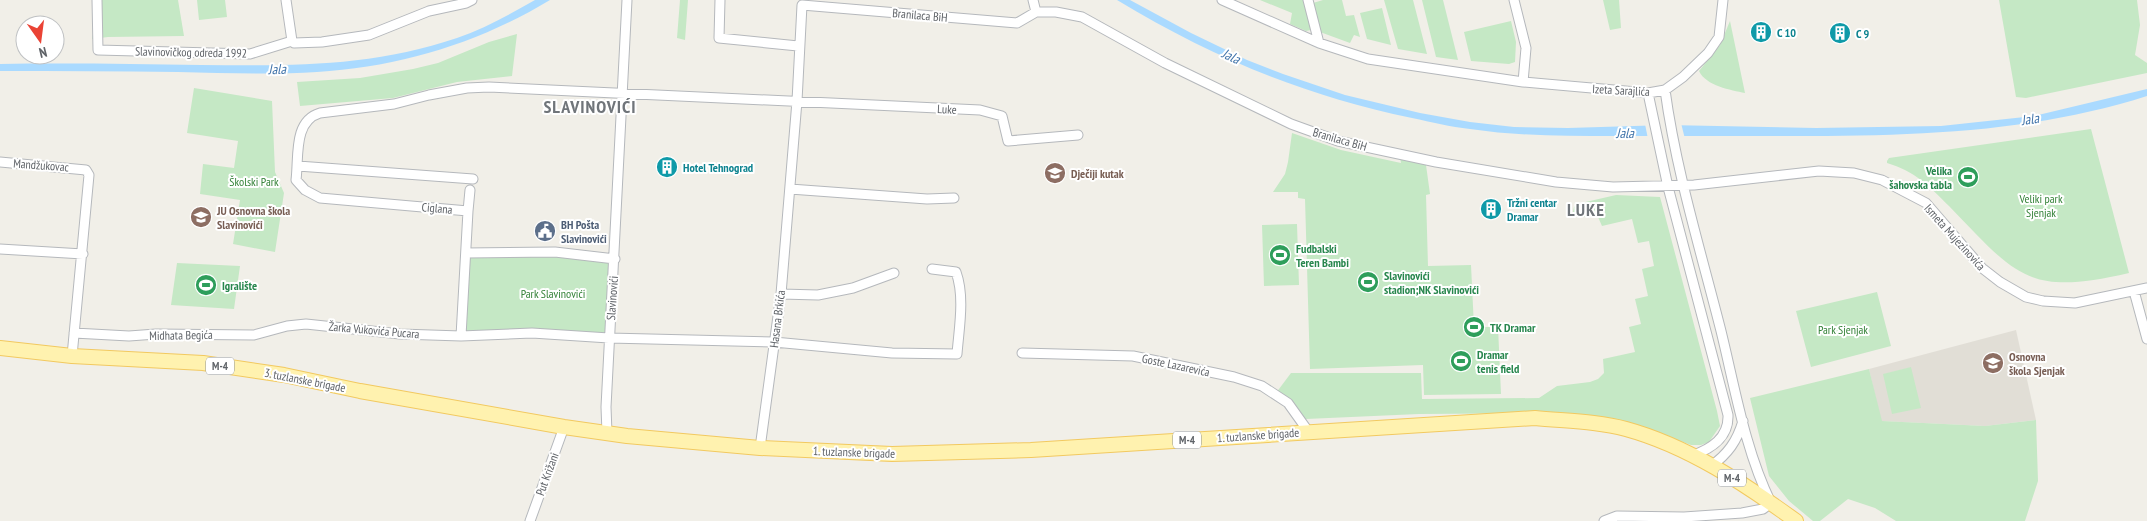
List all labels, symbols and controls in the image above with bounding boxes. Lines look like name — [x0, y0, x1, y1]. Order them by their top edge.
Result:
street label: Branilaca BiH — [892, 5, 948, 25]
north arrow — [15, 15, 65, 65]
building icon: C 10 — [1749, 20, 1773, 44]
building icon: C 9 — [1828, 21, 1852, 45]
place label: C 10 — [1777, 25, 1796, 40]
place label: C 9 — [1856, 26, 1870, 41]
text: N — [37, 43, 49, 62]
street label: Slavinovičkog odreda 1992 — [135, 44, 247, 60]
water label: Jala — [1218, 44, 1244, 69]
water label: Jala — [267, 60, 288, 78]
street label: Izeta Sarajlića — [1592, 81, 1650, 99]
district label: SLAVINOVIĆI — [543, 95, 637, 118]
street label: Luke — [937, 101, 957, 117]
water label: Jala — [2019, 108, 2042, 129]
street label: Branilaca BiH — [1311, 124, 1369, 154]
water label: Jala — [1615, 124, 1635, 142]
building icon: Hotel Tehnograd — [655, 155, 679, 179]
street label: Mandžukovac — [13, 156, 70, 174]
place label: Hotel Tehnograd — [683, 160, 753, 175]
school or university icon: Dječiji kutak — [1043, 161, 1067, 185]
place label: Velika šahovska tabla — [1889, 163, 1952, 192]
sports icon: Velika šahovska tabla — [1956, 165, 1980, 189]
place label: Dječiji kutak — [1071, 166, 1124, 181]
park label: Školski Park — [229, 174, 279, 189]
park label: Veliki park Sjenjak — [2018, 191, 2063, 220]
place label: Tržni centar Dramar — [1507, 195, 1557, 224]
building icon: Tržni centar Dramar — [1479, 197, 1503, 221]
district label: LUKE — [1567, 198, 1605, 221]
street label: Ciglana — [421, 199, 453, 217]
street label: Ismeta Mujezinovića — [1921, 201, 1989, 273]
place label: JU Osnovna škola Slavinovići — [216, 203, 290, 232]
school or university icon: JU Osnovna škola Slavinovići — [189, 205, 213, 229]
place label: BH Pošta Slavinovići — [561, 217, 607, 246]
public building icon: BH Pošta Slavinovići — [533, 219, 557, 243]
place label: Fudbalski Teren Bambi — [1296, 241, 1349, 270]
sports icon: Fudbalski Teren Bambi — [1268, 243, 1292, 267]
place label: Slavinovići stadion;NK Slavinovići — [1384, 268, 1479, 297]
sports icon: Slavinovići stadion;NK Slavinovići — [1356, 270, 1380, 294]
sports icon: Igralište — [194, 273, 218, 297]
street label: Slavinovići — [603, 275, 621, 321]
place label: Igralište — [222, 278, 257, 293]
park label: Park Slavinovići — [521, 286, 585, 301]
street label: Hasana Brkića — [766, 289, 788, 349]
sports icon: TK Dramar — [1462, 315, 1486, 339]
street label: Žarka Vukovića Pucara — [328, 319, 420, 341]
place label: TK Dramar — [1490, 320, 1536, 335]
park label: Park Sjenjak — [1818, 322, 1868, 337]
street label: Midhata Begića — [149, 327, 213, 343]
place label: Dramar tenis field — [1477, 347, 1519, 376]
sports icon: Dramar tenis field — [1449, 349, 1473, 373]
place label: Osnovna škola Sjenjak — [2009, 349, 2065, 378]
street label: Goste Lazarevića — [1141, 350, 1211, 380]
school or university icon: Osnovna škola Sjenjak — [1981, 351, 2005, 375]
road number: M-4 — [206, 358, 234, 374]
street label: 3. tuzlanske brigade — [263, 365, 347, 395]
street label: 1. tuzlanske brigade — [1216, 425, 1300, 445]
road number: M-4 — [1173, 432, 1201, 448]
street label: 1. tuzlanske brigade — [813, 443, 895, 461]
street label: Put Križani — [532, 450, 562, 498]
road number: M-4 — [1718, 469, 1746, 486]

